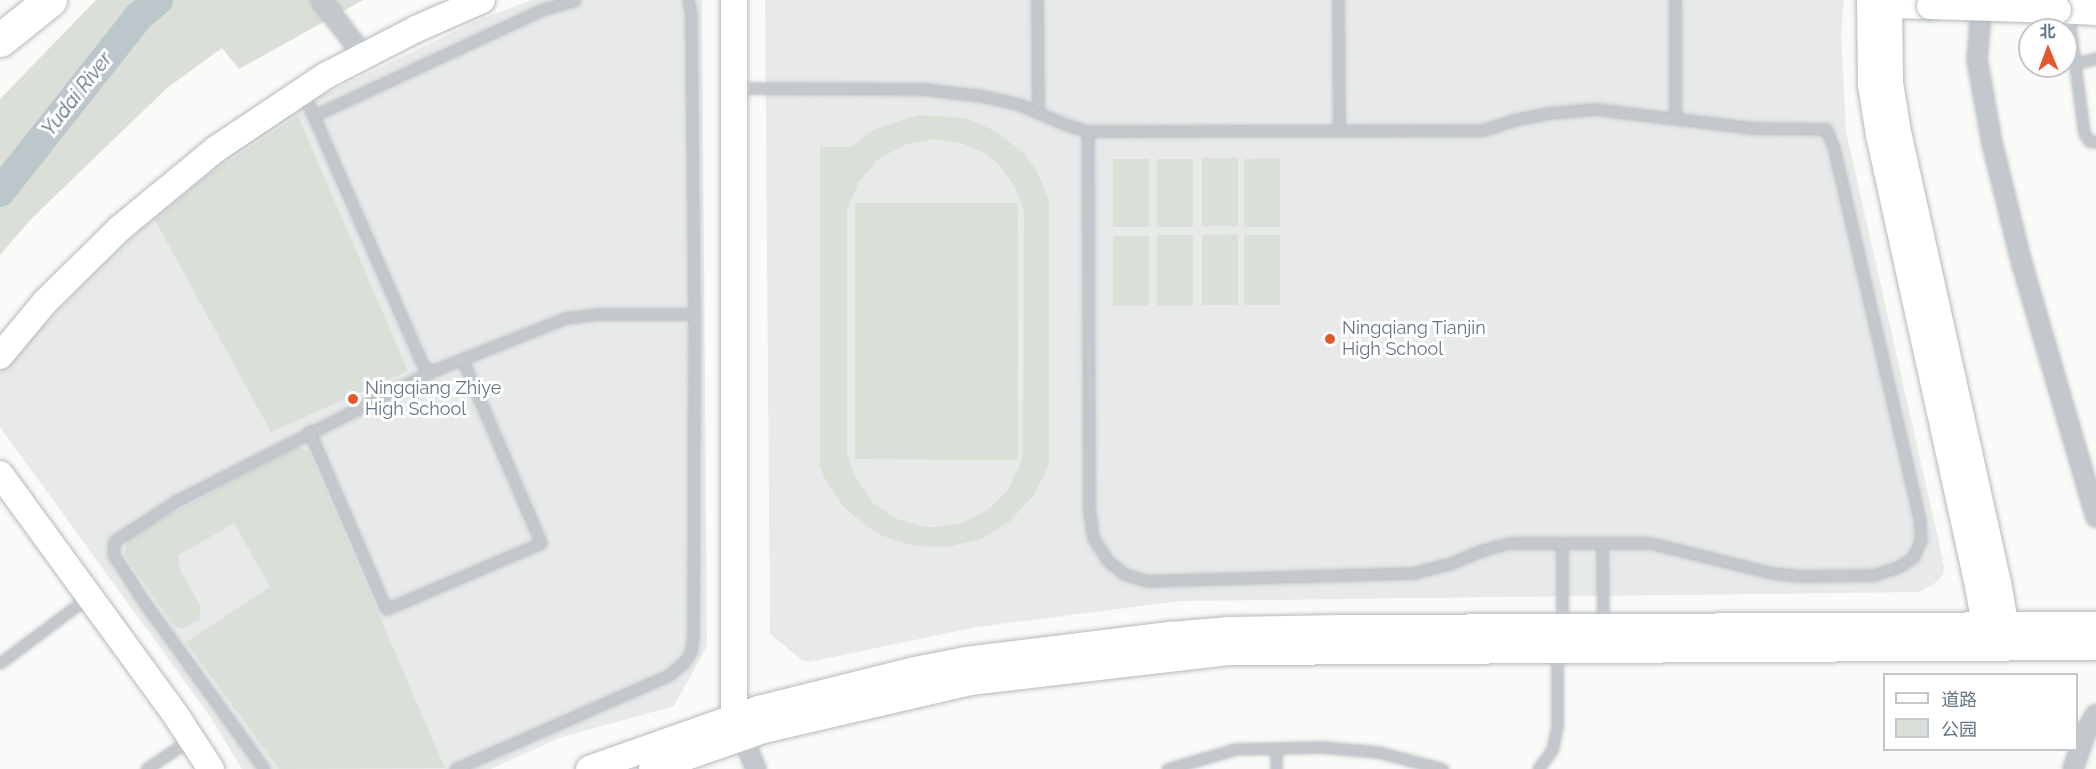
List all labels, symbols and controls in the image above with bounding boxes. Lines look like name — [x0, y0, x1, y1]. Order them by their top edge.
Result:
north arrow — [2018, 18, 2078, 78]
text: 北 — [2040, 22, 2056, 41]
water label: Yudai River — [37, 47, 117, 141]
place label: Ningqiang Tianjin High School — [1342, 318, 1486, 360]
marker: Ningqiang Tianjin High School — [1323, 332, 1337, 346]
place label: Ningqiang Zhiye High School — [365, 378, 501, 420]
marker: Ningqiang Zhiye High School — [346, 392, 360, 406]
legend — [1883, 673, 2078, 751]
text: 道路 — [1941, 689, 1977, 710]
text: 公园 — [1941, 719, 1977, 740]

